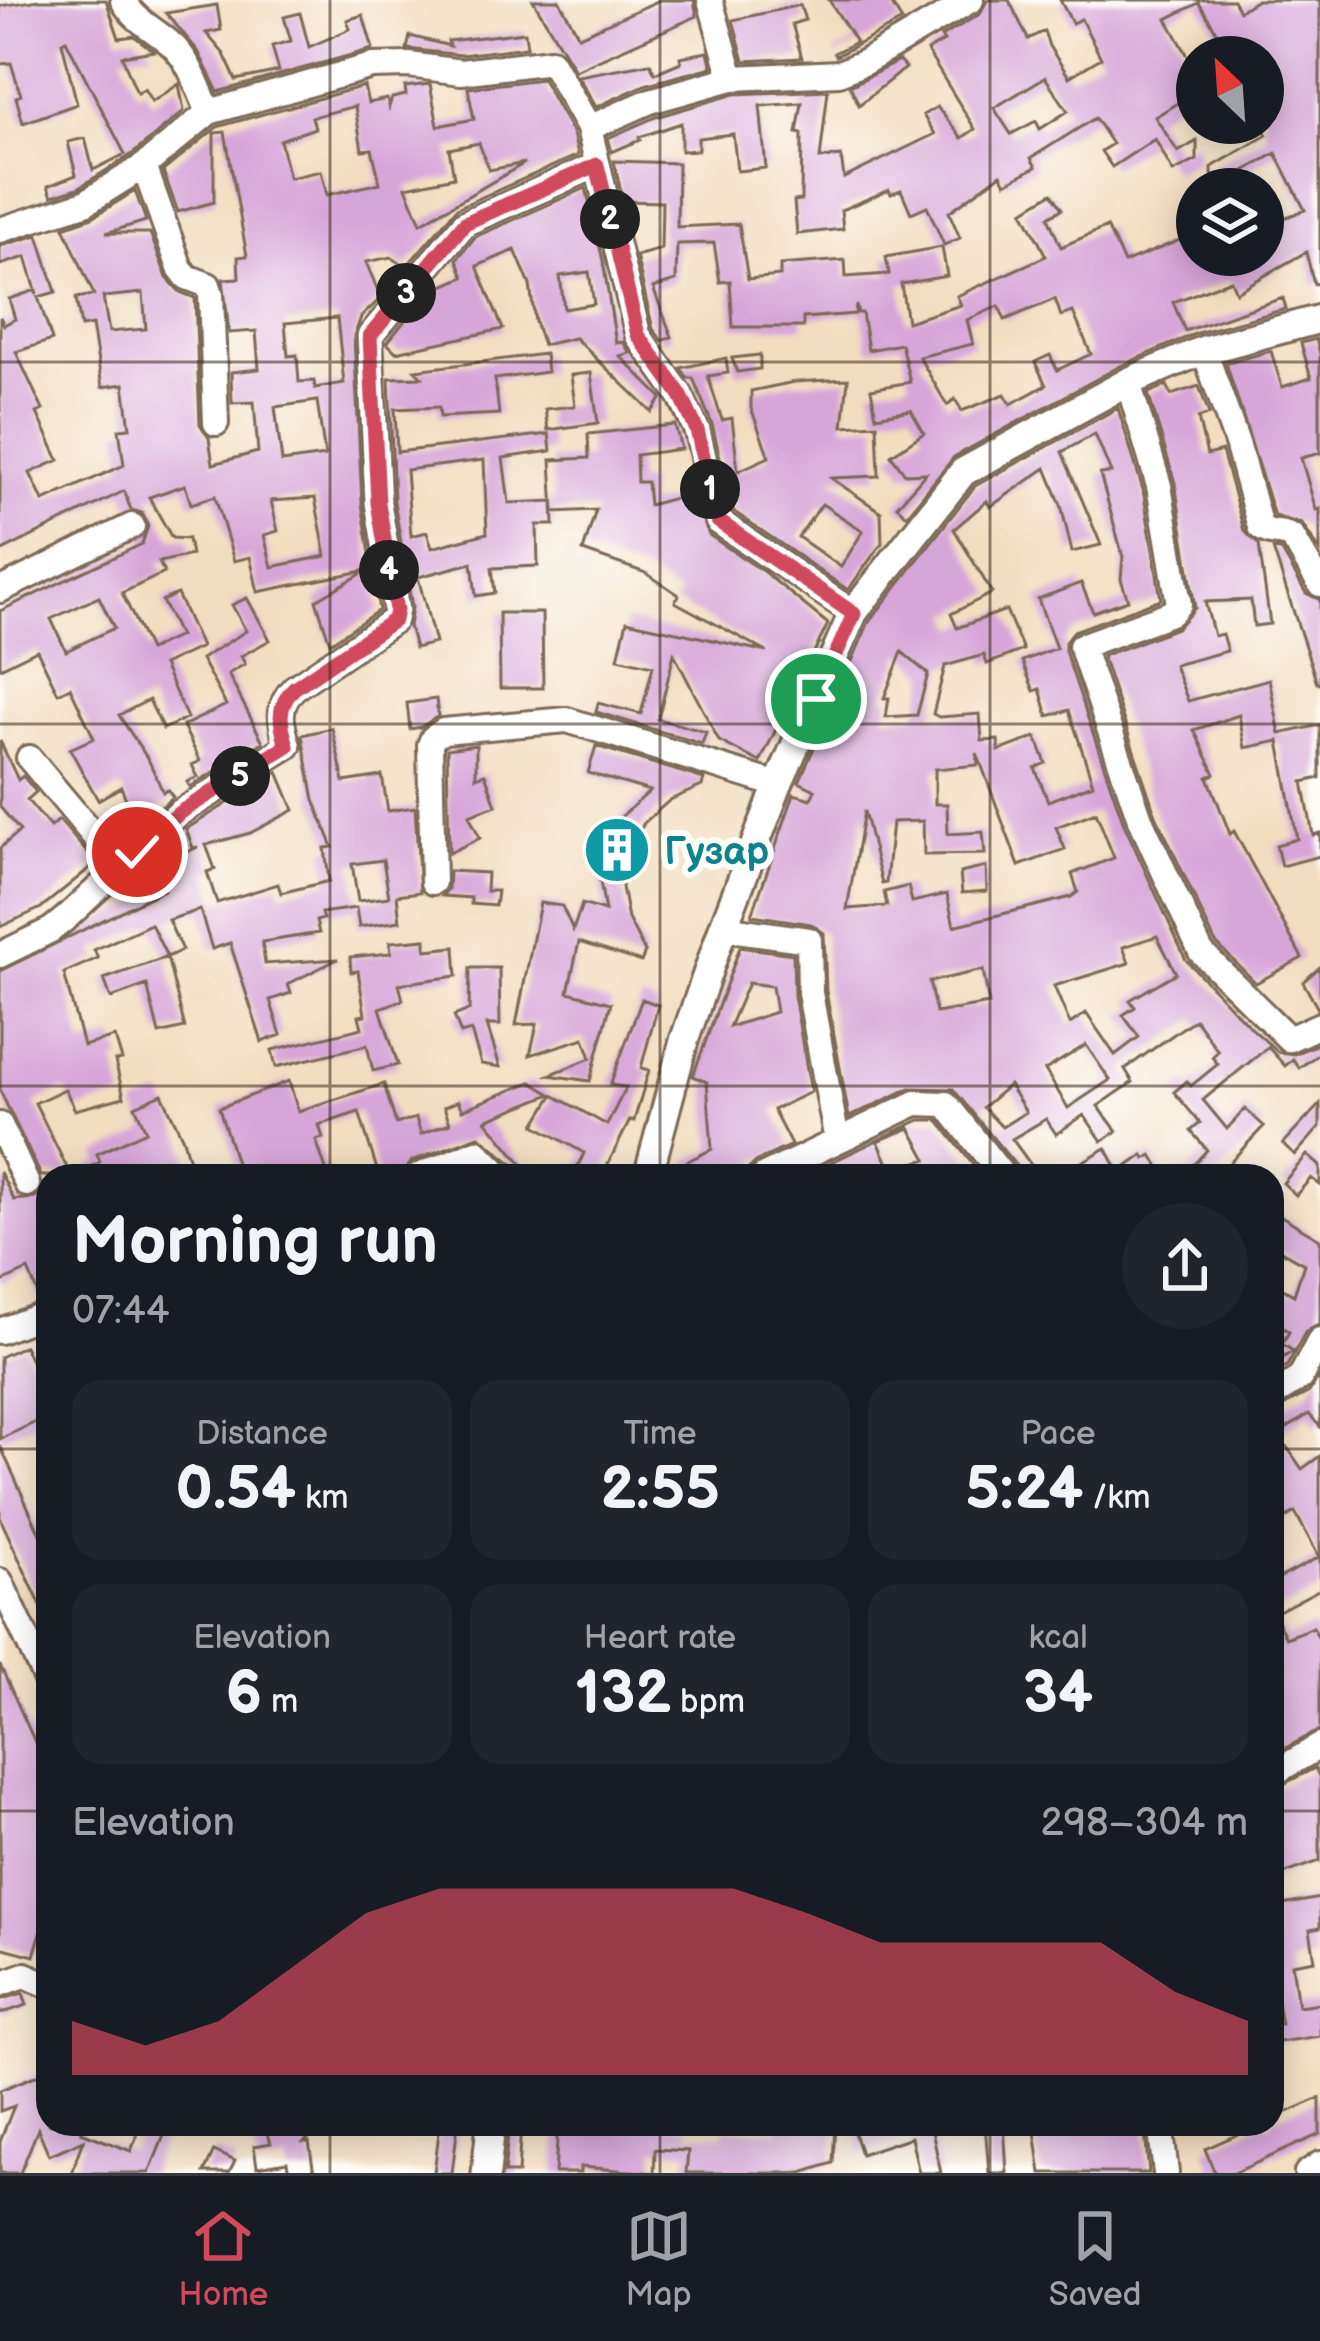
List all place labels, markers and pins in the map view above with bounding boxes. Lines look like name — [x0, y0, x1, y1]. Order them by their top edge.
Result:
pin: 2 — [580, 189, 640, 249]
pin: 3 — [376, 263, 436, 323]
pin: 1 — [680, 459, 740, 519]
pin: 4 — [359, 540, 419, 600]
pin — [765, 648, 867, 750]
pin: 5 — [210, 746, 270, 806]
pin — [86, 801, 188, 903]
building icon: Гузар — [582, 815, 652, 885]
place label: Гузар — [664, 829, 769, 876]

